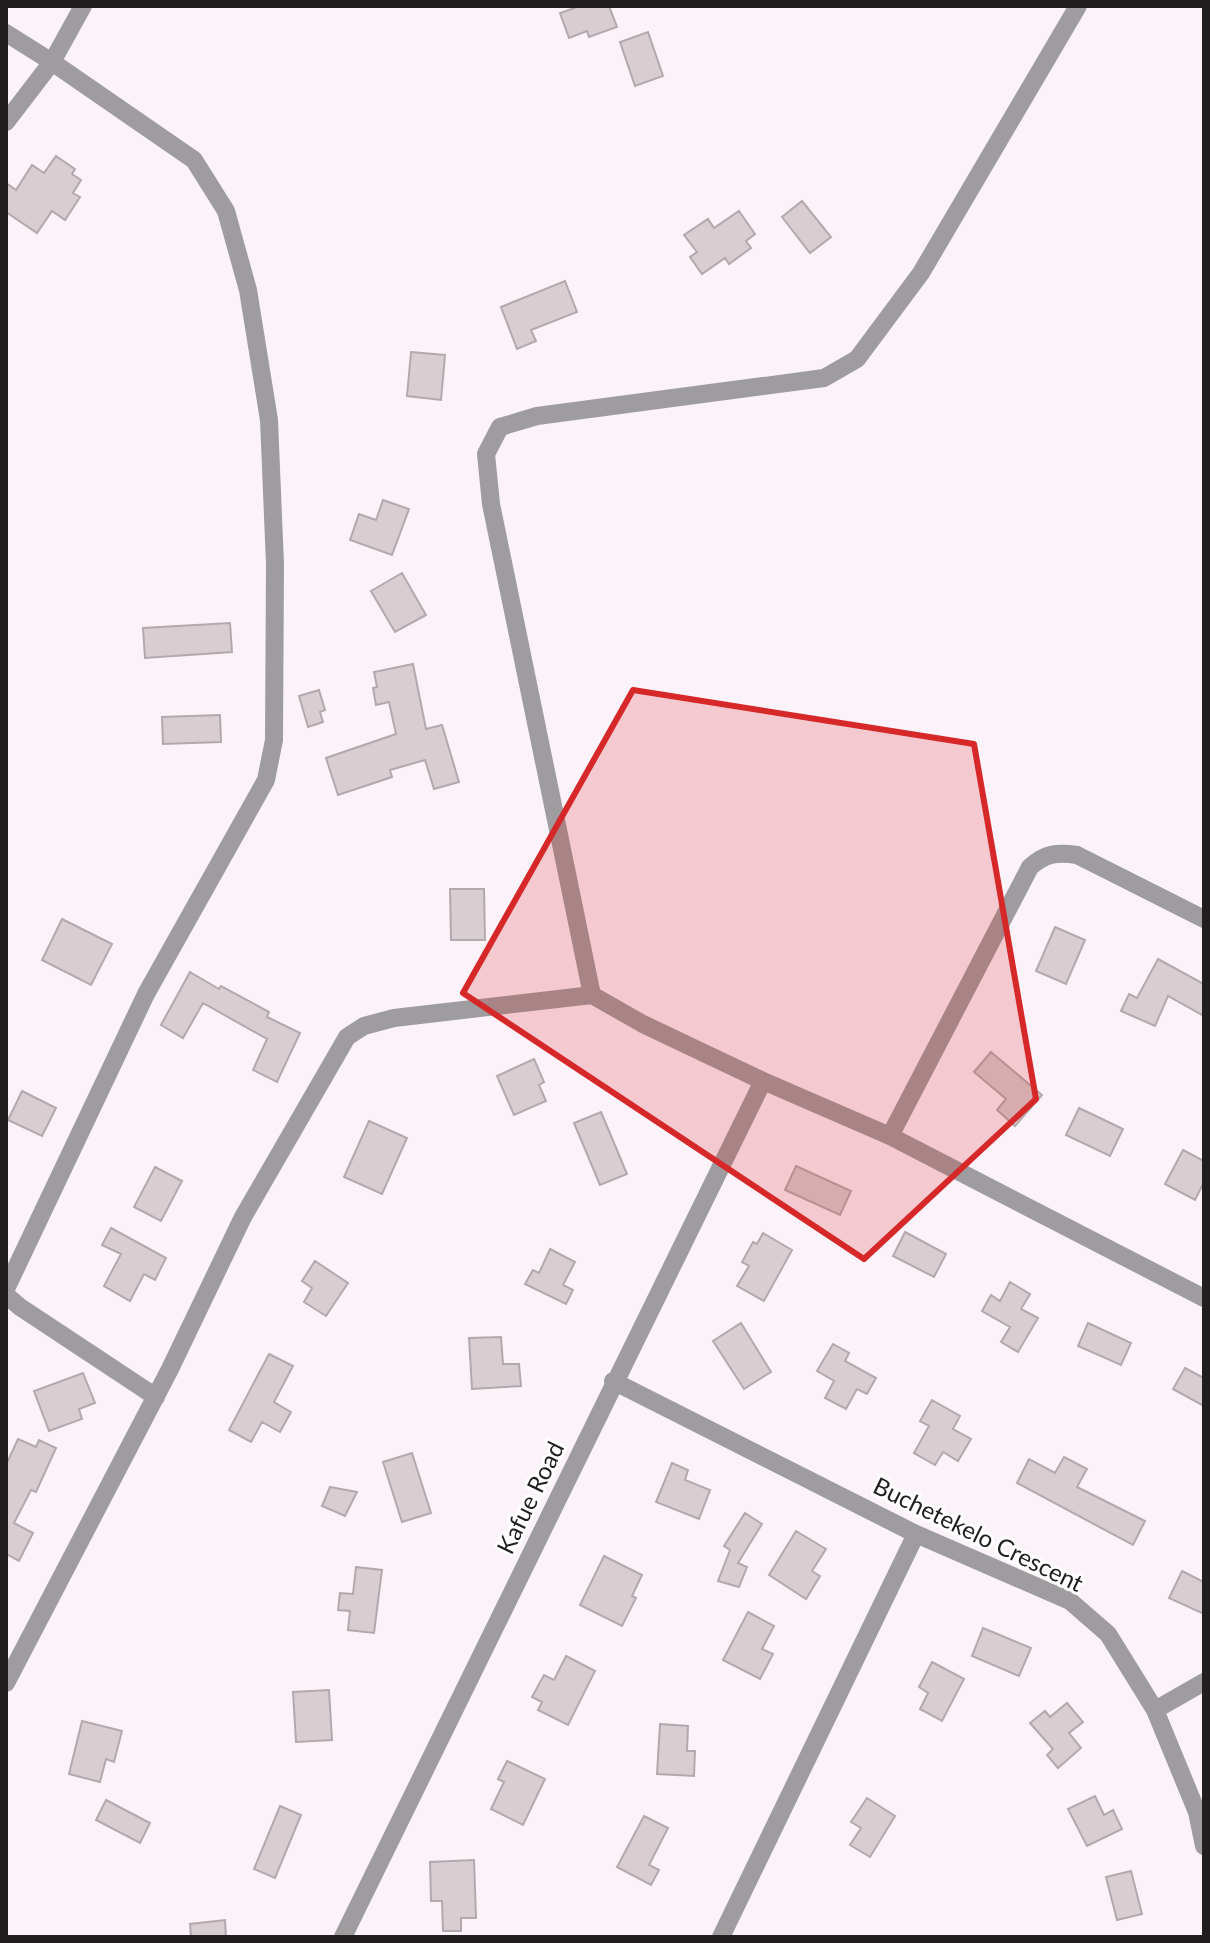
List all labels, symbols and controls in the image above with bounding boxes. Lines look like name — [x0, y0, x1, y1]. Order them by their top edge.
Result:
street label: Kafue Road — [490, 1436, 569, 1558]
street label: Buchetekelo Crescent — [869, 1470, 1089, 1597]

